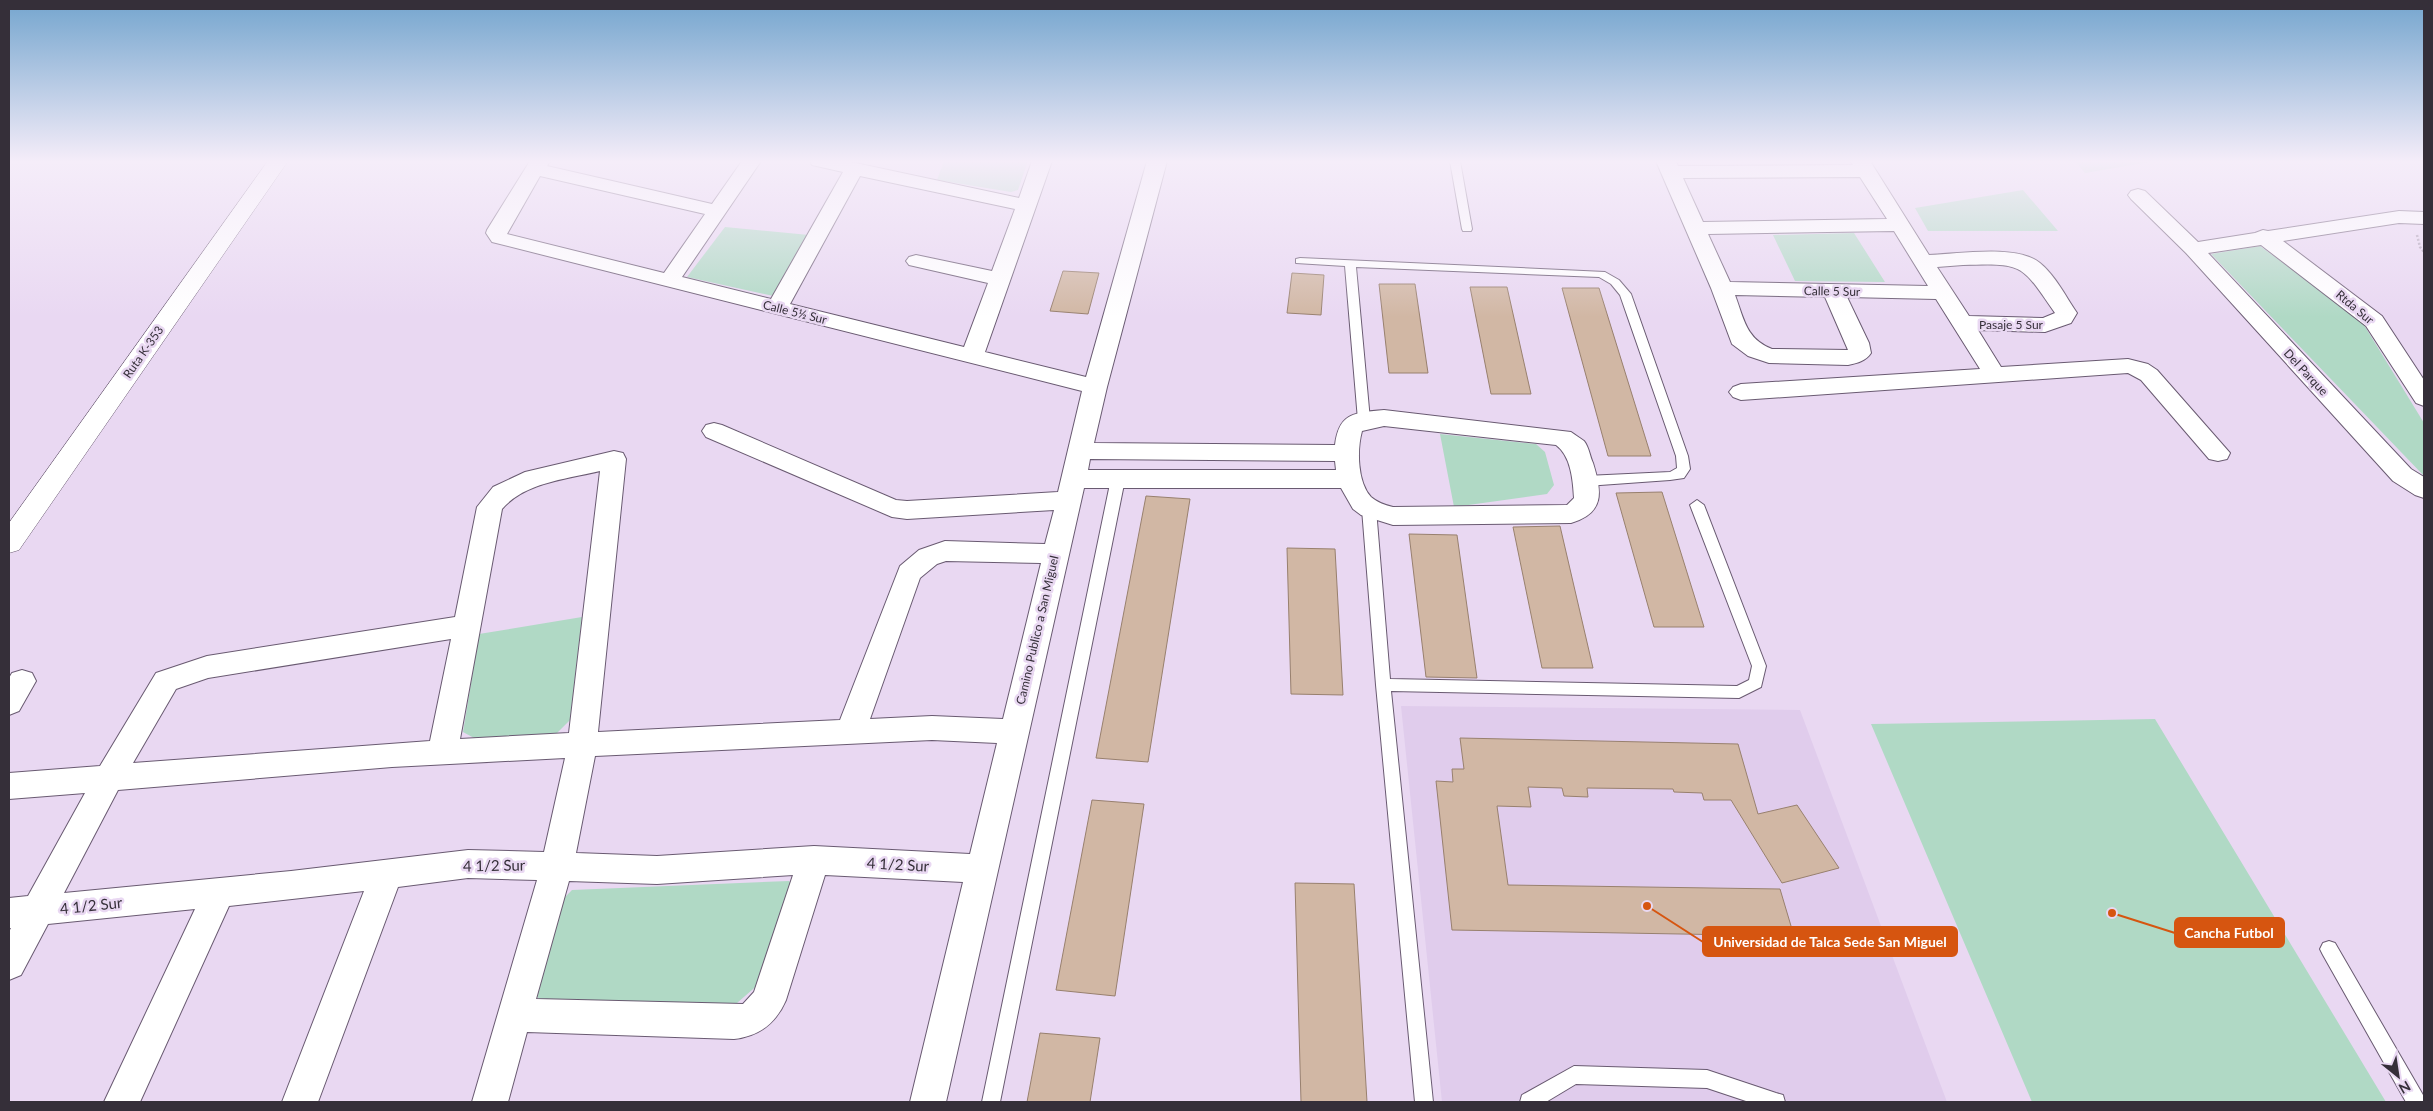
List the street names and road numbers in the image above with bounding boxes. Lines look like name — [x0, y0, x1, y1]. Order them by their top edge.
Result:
street label: Calle 5 Sur — [1804, 283, 1861, 299]
street label: Rtda Sur — [2333, 287, 2377, 328]
street label: Calle 5½ Sur — [762, 297, 829, 327]
street label: Pasaje 5 Sur — [1979, 317, 2044, 332]
street label: Ruta K-353 — [120, 323, 166, 381]
street label: Del Parque — [2281, 346, 2331, 398]
street label: Camino Publico a San Miguel — [1013, 554, 1061, 706]
street label: 4 1/2 Sur — [866, 853, 930, 875]
street label: 4 1/2 Sur — [463, 855, 526, 875]
street label: 4 1/2 Sur — [59, 893, 123, 917]

